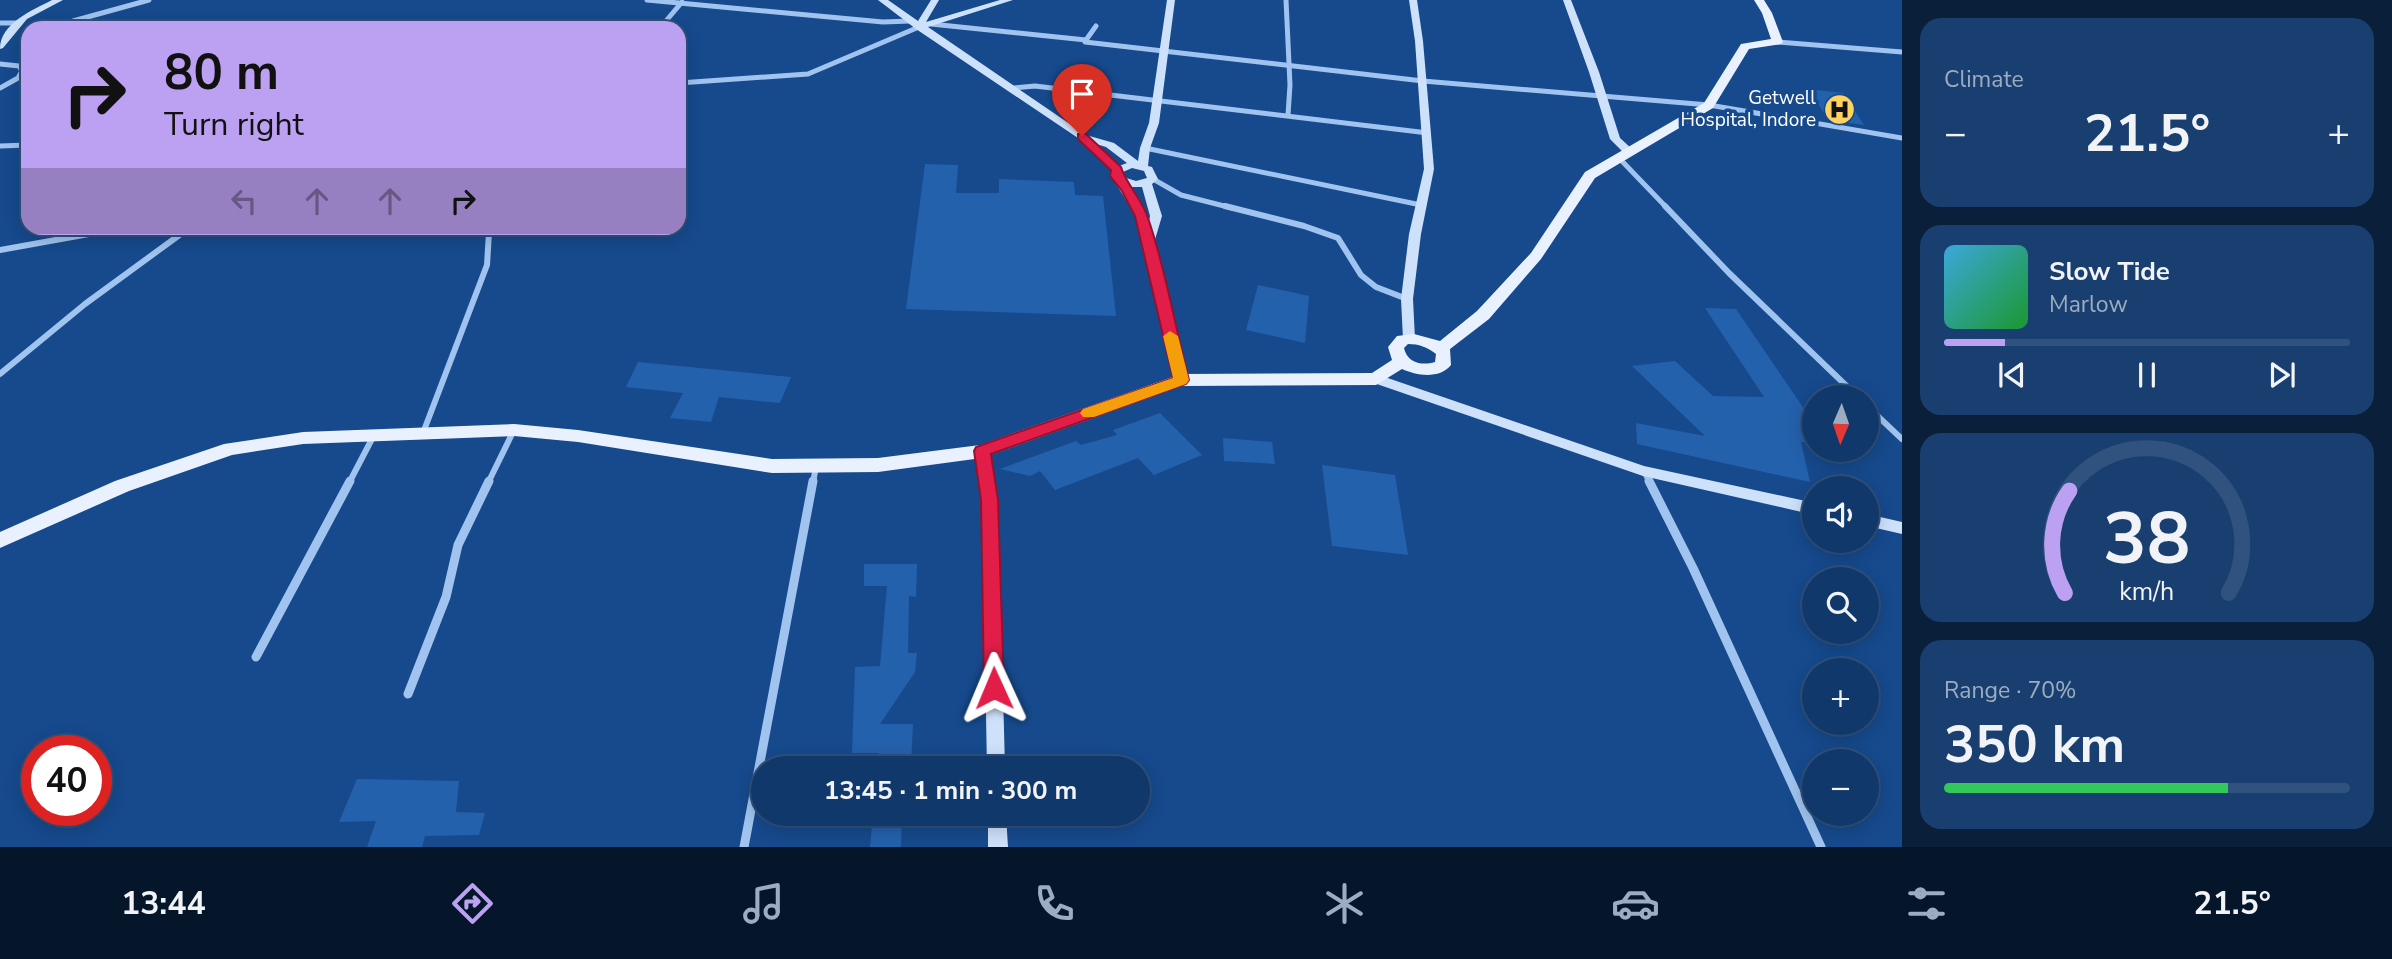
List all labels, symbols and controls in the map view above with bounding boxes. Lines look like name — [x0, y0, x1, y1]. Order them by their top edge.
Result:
text: 80 m — [164, 39, 279, 106]
icon: right — [49, 49, 140, 140]
pin — [1052, 64, 1112, 136]
text: Climate — [1944, 64, 2024, 95]
icon: arrive — [1063, 75, 1101, 113]
place label: Getwell Hospital, Indore — [1681, 85, 1816, 133]
hospital icon: Getwell Hospital, Indore — [1822, 92, 1856, 126]
text: 21.5° — [2084, 98, 2210, 169]
text: Turn right — [164, 103, 304, 146]
text: − — [1944, 108, 1967, 159]
text: + — [2327, 108, 2350, 159]
icon: left — [225, 182, 263, 220]
icon: ahead — [298, 182, 336, 220]
icon: ahead — [371, 182, 409, 220]
icon: right — [444, 182, 482, 220]
text: Slow Tide — [2049, 254, 2170, 289]
text: Marlow — [2049, 289, 2128, 320]
icon: previous — [1993, 356, 2031, 394]
icon: pause — [2128, 356, 2166, 394]
icon: next — [2263, 356, 2301, 394]
north arrow — [1802, 385, 1880, 462]
map controls — [1802, 385, 1879, 826]
button: sound — [1802, 476, 1879, 553]
text: 38 — [2103, 490, 2191, 590]
button: search — [1802, 567, 1879, 644]
text: km/h — [2119, 575, 2175, 609]
position arrow — [957, 651, 1031, 725]
button: + — [1802, 658, 1879, 735]
text: Range · 70% — [1944, 675, 2076, 706]
text: 350 km — [1944, 709, 2125, 780]
speed limit sign: 40 — [21, 735, 112, 826]
button: − — [1802, 749, 1879, 826]
text: 13:45 · 1 min · 300 m — [824, 773, 1077, 808]
icon: directions — [448, 879, 497, 928]
icon: music — [739, 879, 788, 928]
icon: phone — [1030, 879, 1079, 928]
icon: climate — [1320, 879, 1369, 928]
icon: car — [1611, 879, 1660, 928]
icon: filters — [1902, 879, 1951, 928]
text: 13:44 — [121, 882, 206, 925]
text: 21.5° — [2193, 882, 2271, 925]

